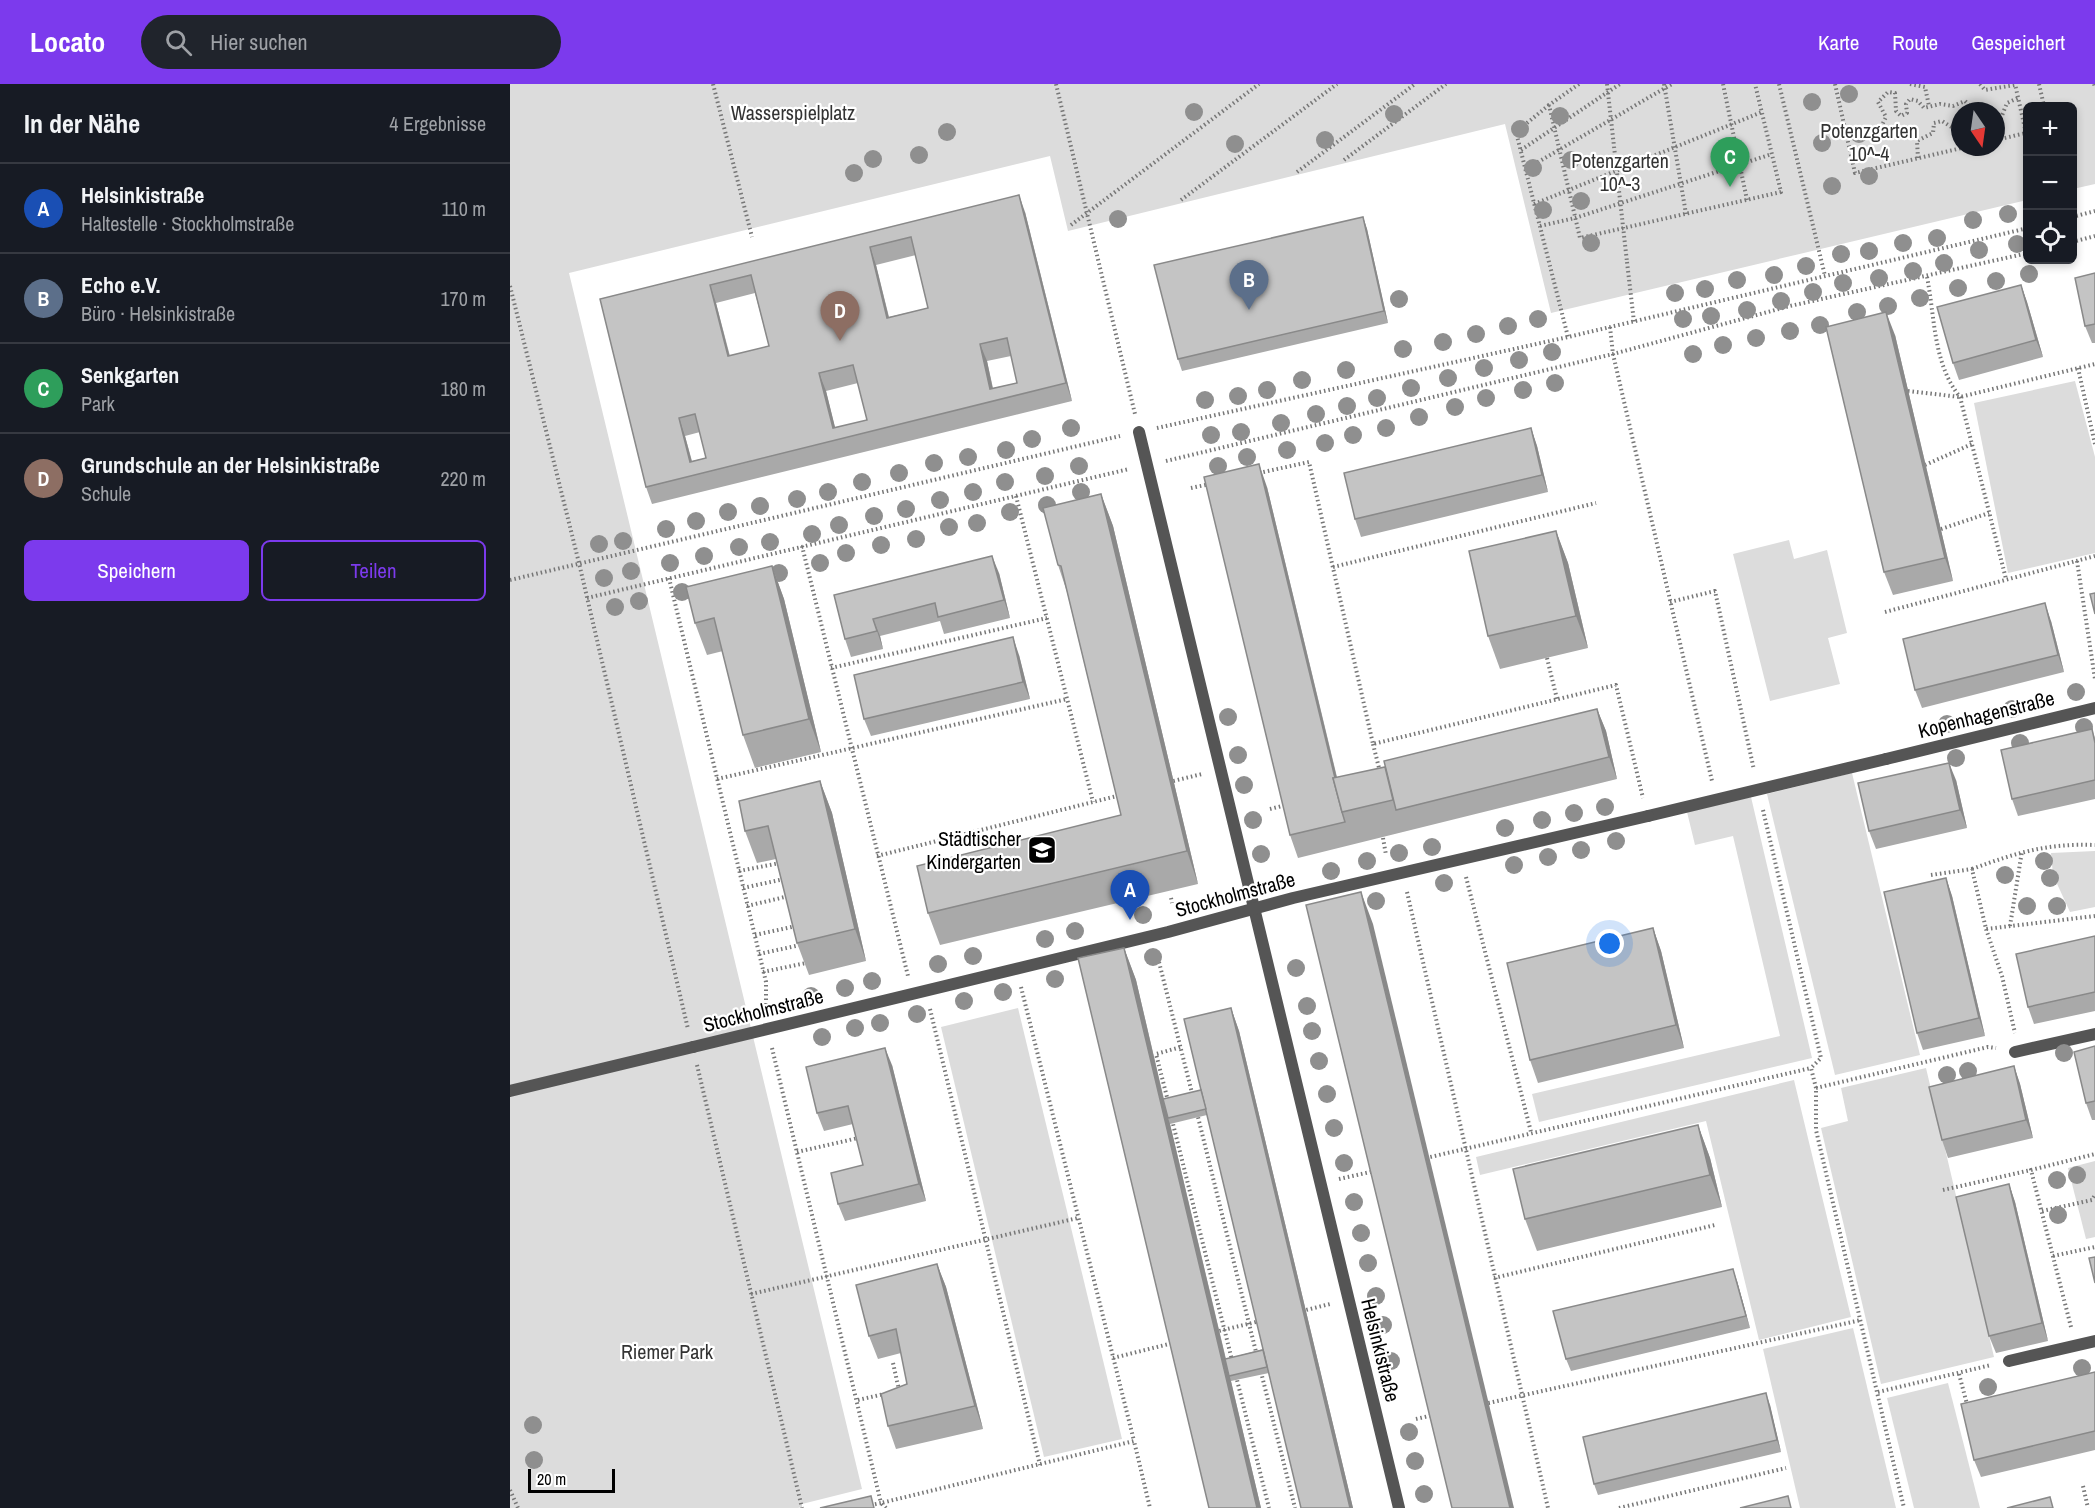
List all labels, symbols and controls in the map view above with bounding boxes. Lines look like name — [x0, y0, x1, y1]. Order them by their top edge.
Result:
search box — [141, 15, 561, 69]
text: Locato — [30, 23, 105, 61]
icon: search — [162, 26, 195, 59]
text: Hier suchen — [210, 27, 308, 57]
text: Karte — [1818, 28, 1859, 57]
text: Route — [1892, 28, 1938, 57]
text: Gespeichert — [1971, 28, 2065, 57]
park label: Wasserspielplatz — [731, 99, 855, 126]
north arrow — [1951, 102, 2005, 156]
map controls — [2023, 102, 2077, 264]
button: + — [2023, 102, 2077, 156]
text: In der Nähe — [24, 106, 140, 141]
text: 4 Ergebnisse — [389, 110, 486, 137]
park label: Potenzgarten 10^-4 — [1820, 117, 1918, 167]
pin: C — [1710, 138, 1750, 187]
park label: Potenzgarten 10^-3 — [1571, 147, 1669, 197]
button: − — [2023, 156, 2077, 210]
text: Helsinkistraße — [81, 180, 204, 210]
text: A — [38, 195, 49, 222]
text: 110 m — [442, 195, 486, 222]
text: Haltestelle · Stockholmstraße — [81, 210, 294, 237]
button: locate — [2023, 210, 2077, 264]
pin: B — [1230, 260, 1268, 310]
text: Echo e.V. — [81, 270, 161, 300]
text: B — [38, 285, 49, 312]
text: 170 m — [440, 285, 486, 312]
pin: D — [820, 292, 860, 341]
text: Büro · Helsinkistraße — [81, 300, 235, 327]
text: Senkgarten — [81, 360, 179, 390]
text: C — [38, 375, 49, 402]
text: 180 m — [440, 375, 486, 402]
text: Park — [81, 390, 115, 417]
text: Grundschule an der Helsinkistraße — [81, 450, 380, 480]
text: D — [38, 465, 49, 492]
text: 220 m — [440, 465, 486, 492]
text: Schule — [81, 480, 131, 507]
button: Speichern — [24, 540, 249, 601]
button: Teilen — [261, 540, 486, 601]
street label: Kopenhagenstraße — [1915, 684, 2057, 744]
place label: Städtischer Kindergarten — [926, 825, 1022, 875]
school or university icon: Städtischer Kindergarten — [1026, 834, 1058, 866]
street label: Stockholmstraße — [1172, 865, 1298, 923]
pin: A — [1110, 870, 1150, 920]
your location — [1595, 929, 1624, 958]
street label: Stockholmstraße — [700, 982, 826, 1038]
street label: Helsinkistraße — [1355, 1295, 1407, 1405]
park label: Riemer Park — [621, 1338, 714, 1365]
scale bar — [528, 1466, 615, 1494]
text: 20 m — [537, 1468, 566, 1490]

